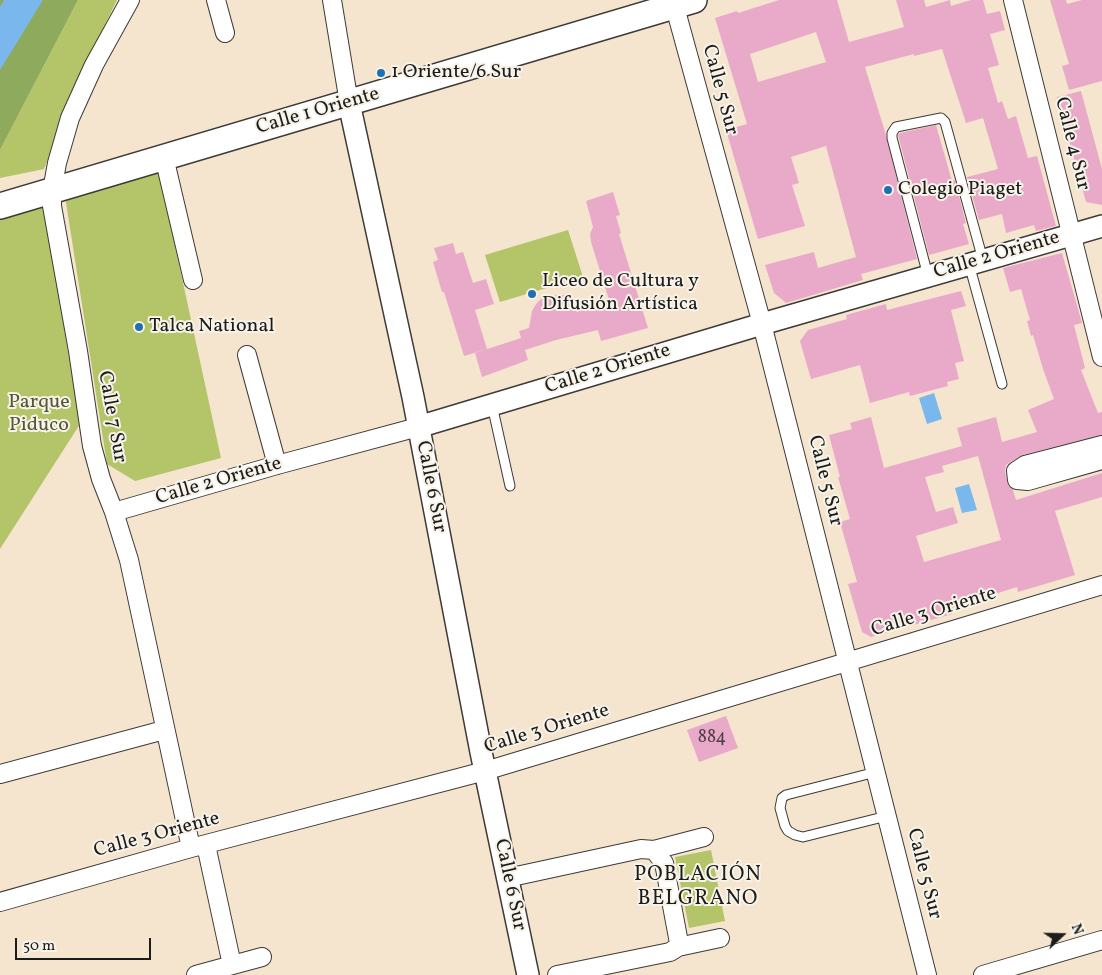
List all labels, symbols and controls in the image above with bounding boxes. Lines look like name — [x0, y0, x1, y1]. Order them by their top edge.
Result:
street label: Calle 5 Sur — [695, 42, 743, 138]
place label: 1 Oriente/6 Sur — [391, 61, 521, 85]
marker: 1 Oriente/6 Sur — [375, 67, 387, 79]
street label: Calle 1 Oriente — [254, 83, 382, 141]
street label: Calle 4 Sur — [1048, 95, 1094, 193]
place label: Colegio Piaget — [898, 178, 1022, 202]
marker: Colegio Piaget — [882, 184, 894, 196]
street label: Calle 2 Oriente — [931, 227, 1063, 285]
place label: Liceo de Cultura y Difusión Artística — [542, 270, 699, 317]
marker: Liceo de Cultura y Difusión Artística — [526, 288, 538, 300]
place label: Talca National — [149, 315, 274, 339]
marker: Talca National — [133, 321, 145, 333]
street label: Calle 2 Oriente — [542, 340, 674, 400]
street label: Calle 7 Sur — [91, 369, 131, 465]
park label: Parque Piduco — [8, 391, 70, 438]
street label: Calle 5 Sur — [801, 433, 847, 529]
street label: Calle 6 Sur — [409, 439, 451, 535]
street label: Calle 2 Oriente — [153, 453, 285, 511]
street label: Calle 3 Oriente — [869, 583, 999, 643]
street label: Calle 3 Oriente — [482, 700, 612, 760]
house number: 884 — [698, 728, 726, 750]
street label: Calle 3 Oriente — [91, 808, 223, 864]
street label: Calle 5 Sur — [900, 826, 946, 922]
street label: Calle 6 Sur — [488, 837, 530, 933]
district label: POBLACIÓN BELGRANO — [633, 863, 763, 913]
north arrow — [1037, 910, 1087, 960]
text: N — [1066, 921, 1087, 938]
scale bar — [18, 928, 154, 960]
text: 50 m — [23, 936, 55, 957]

